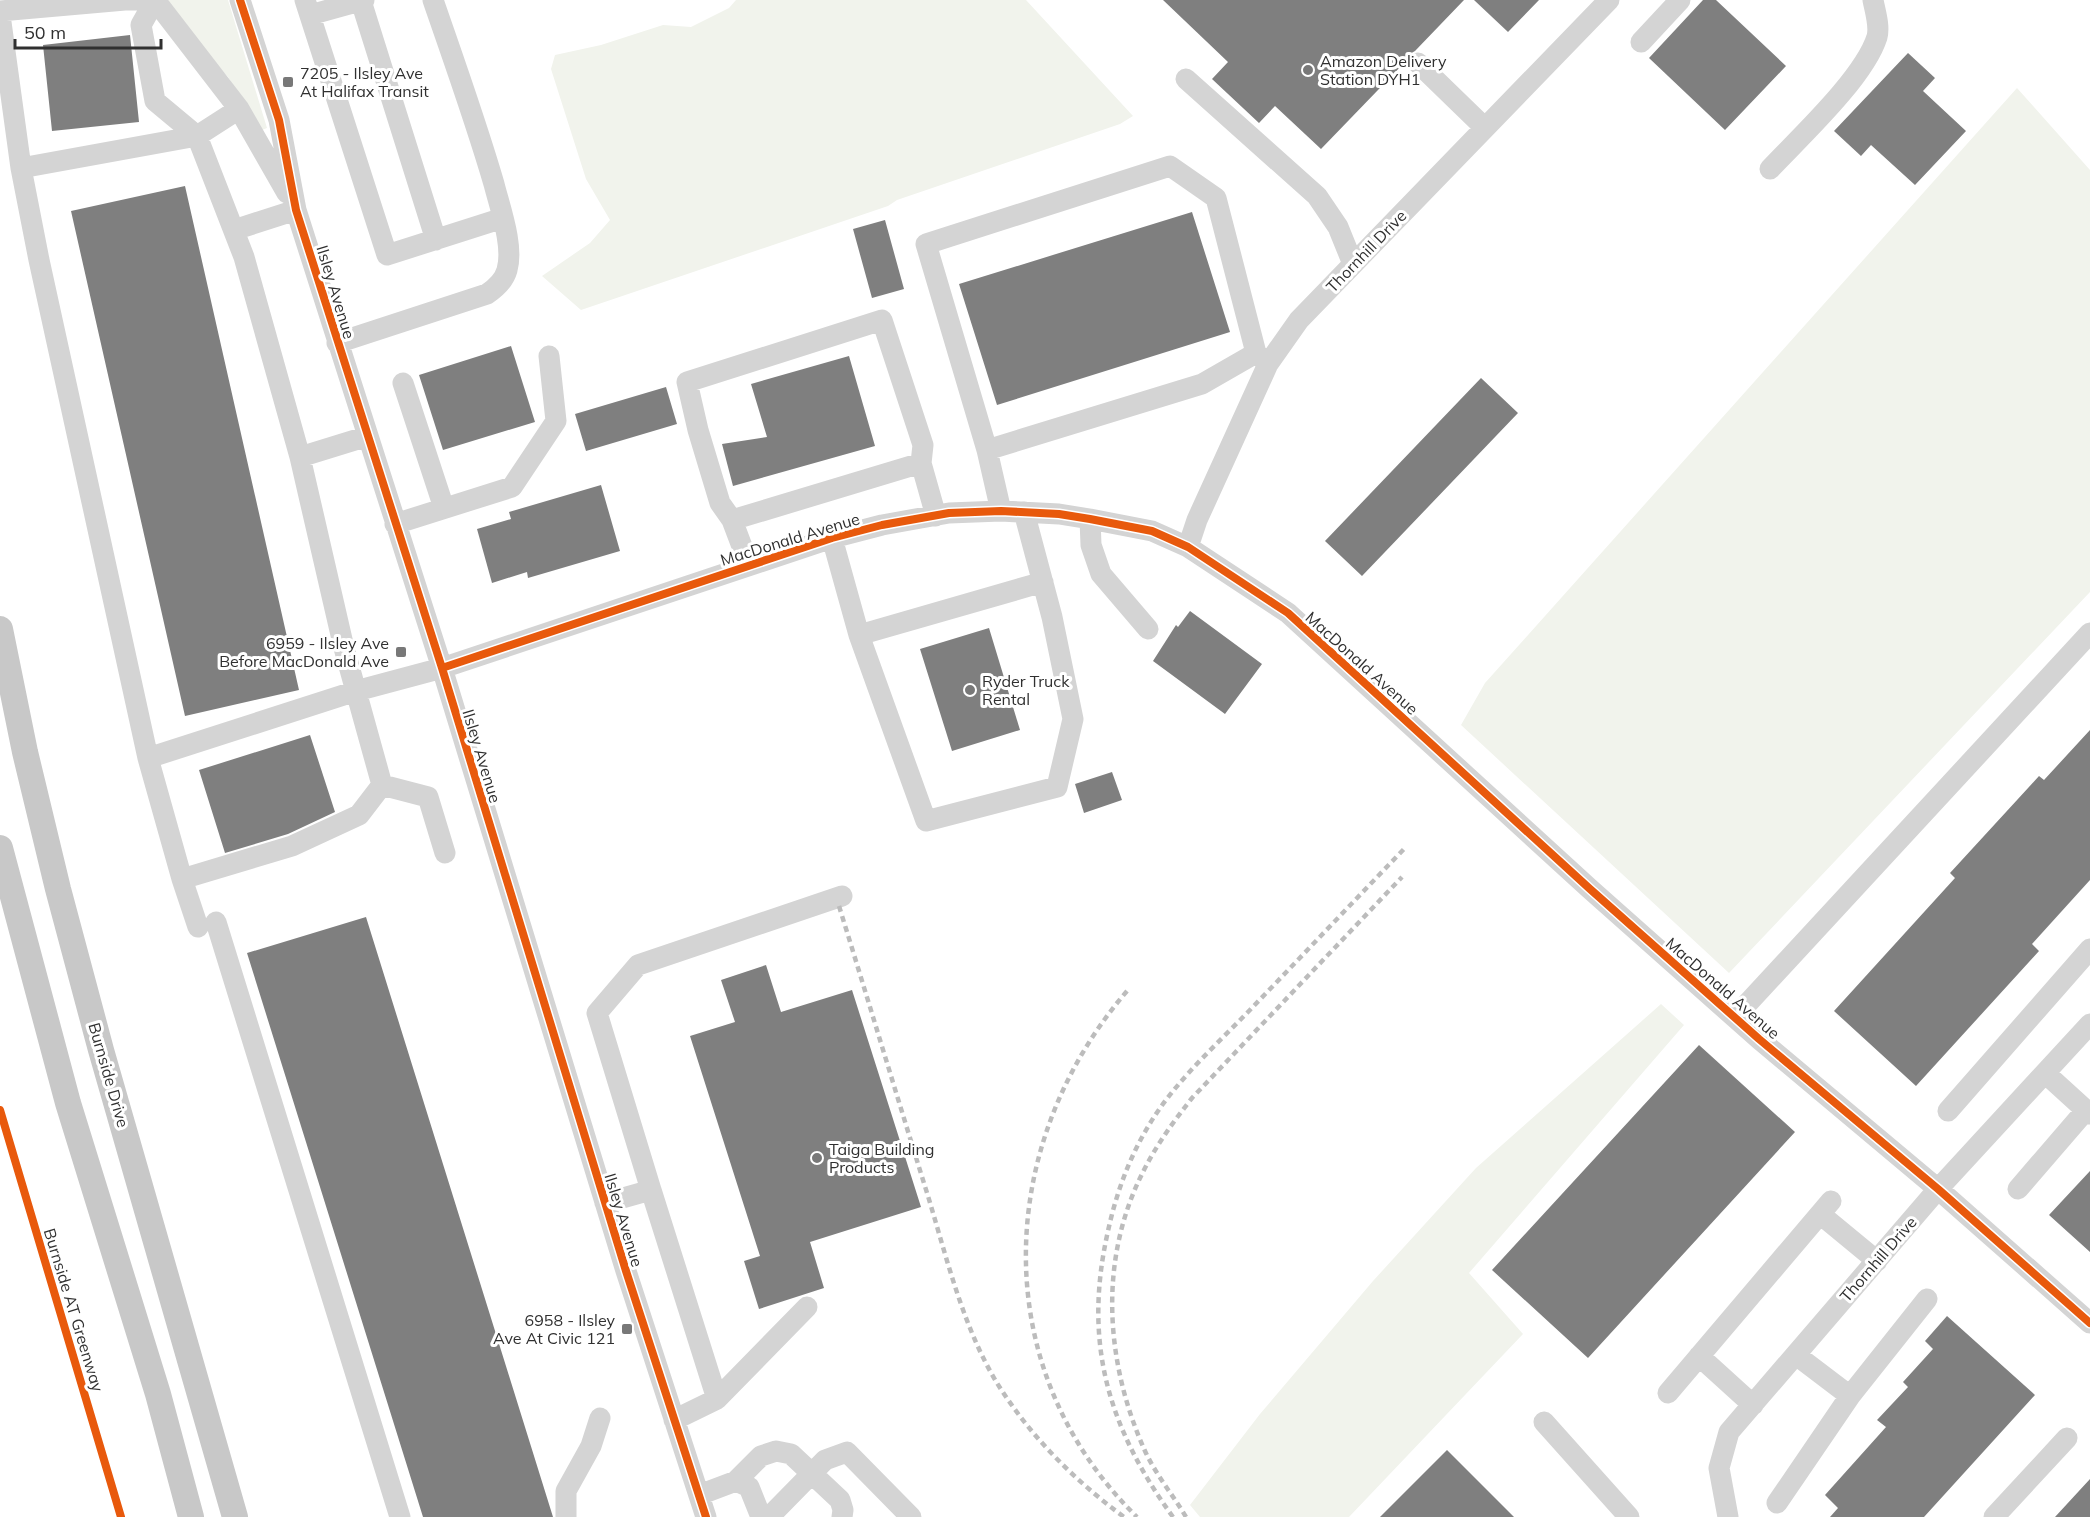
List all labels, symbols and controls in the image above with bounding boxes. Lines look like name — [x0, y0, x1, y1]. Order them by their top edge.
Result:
scale bar — [15, 12, 160, 50]
text: 50 m — [24, 21, 66, 44]
place label: Amazon Delivery Station DYH1 — [1320, 51, 1447, 89]
place label: 7205 - Ilsley Ave At Halifax Transit — [300, 63, 429, 101]
marker: Amazon Delivery Station DYH1 — [1301, 63, 1315, 77]
marker: 7205 - Ilsley Ave At Halifax Transit — [281, 75, 295, 89]
street label: Thornhill Drive — [1322, 206, 1410, 296]
street label: Ilsley Avenue — [312, 243, 360, 341]
street label: MacDonald Avenue — [718, 508, 862, 570]
street label: MacDonald Avenue — [1302, 607, 1422, 719]
place label: 6959 - Ilsley Ave Before MacDonald Ave — [219, 633, 389, 671]
marker: 6959 - Ilsley Ave Before MacDonald Ave — [394, 645, 408, 659]
place label: Ryder Truck Rental — [982, 671, 1070, 709]
marker: Ryder Truck Rental — [963, 683, 977, 697]
street label: Ilsley Avenue — [458, 707, 506, 805]
street label: MacDonald Avenue — [1662, 933, 1784, 1043]
street label: Burnside Drive — [84, 1020, 134, 1130]
place label: Taiga Building Products — [829, 1139, 934, 1177]
marker: Taiga Building Products — [810, 1151, 824, 1165]
street label: Ilsley Avenue — [600, 1171, 648, 1269]
street label: Thornhill Drive — [1835, 1212, 1921, 1306]
street label: Burnside AT Greenway — [40, 1226, 109, 1395]
place label: 6958 - Ilsley Ave At Civic 121 — [493, 1310, 615, 1348]
marker: 6958 - Ilsley Ave At Civic 121 — [620, 1322, 634, 1336]

